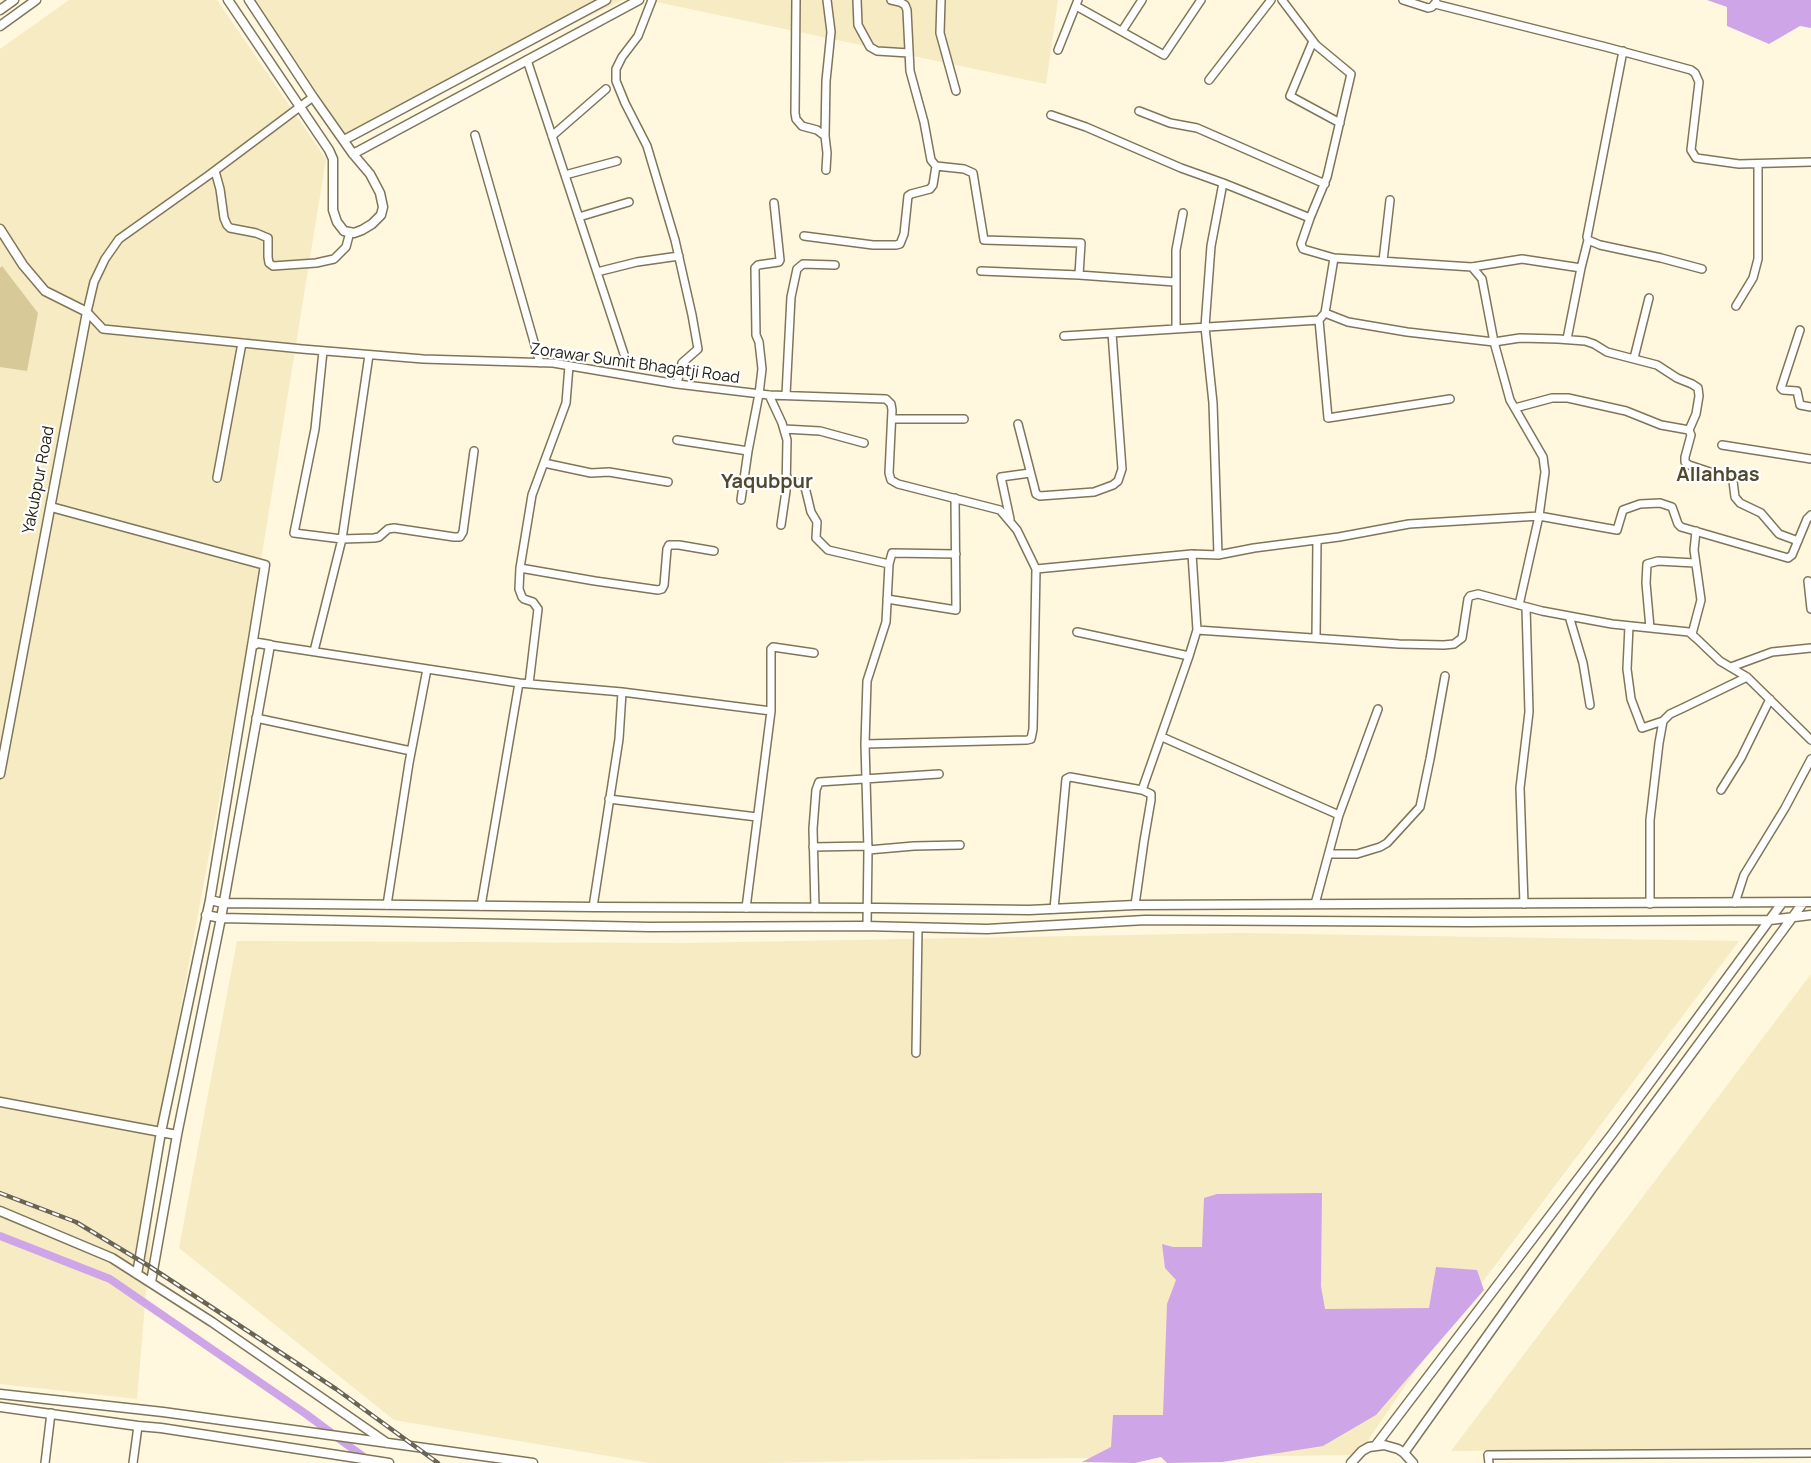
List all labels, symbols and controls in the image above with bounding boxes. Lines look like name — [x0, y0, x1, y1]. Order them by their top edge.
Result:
street label: Zorawar Sumit Bhagatji Road — [529, 340, 741, 388]
street label: Yakubpur Road — [19, 425, 59, 535]
district label: Allahbas — [1676, 463, 1760, 487]
district label: Yaqubpur — [721, 470, 813, 494]

